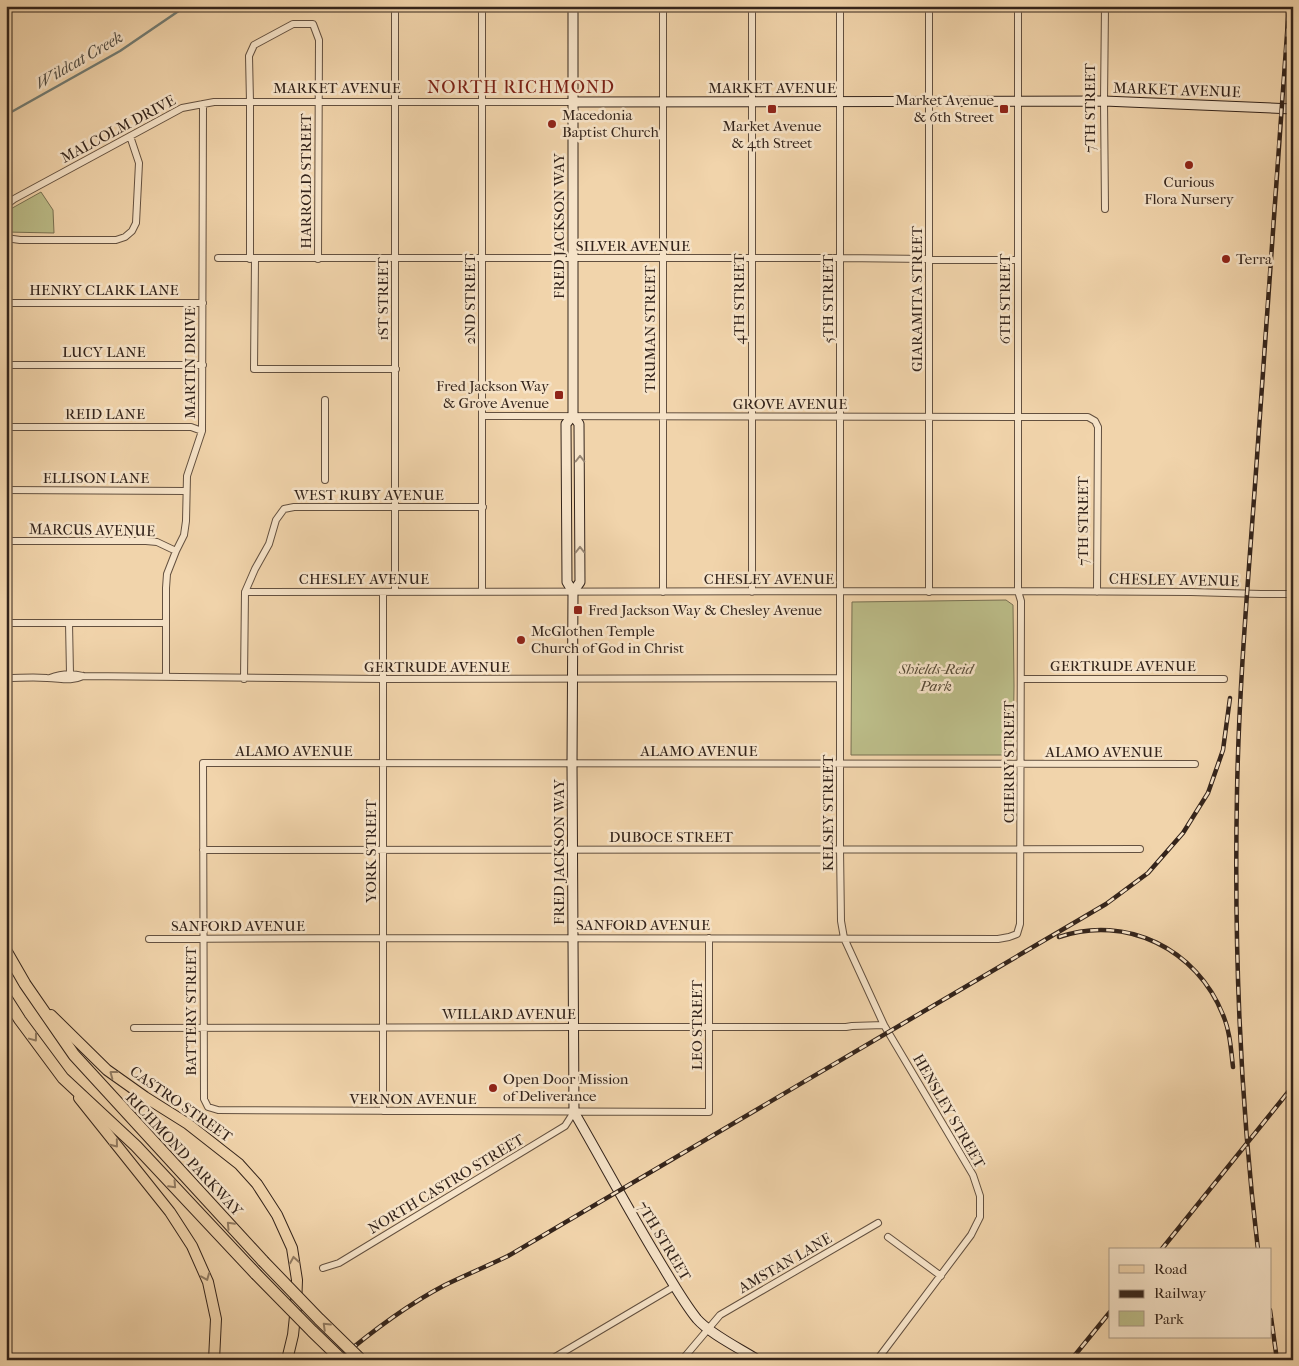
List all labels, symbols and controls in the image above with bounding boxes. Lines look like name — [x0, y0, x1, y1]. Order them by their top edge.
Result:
water label: Wildcat Creek — [32, 27, 126, 93]
street label: 7TH STREET — [1081, 62, 1099, 153]
district label: NORTH RICHMOND — [427, 77, 615, 98]
street label: MARKET AVENUE — [273, 79, 401, 97]
street label: MARKET AVENUE — [708, 79, 836, 97]
street label: MARKET AVENUE — [1113, 79, 1241, 101]
street label: MALCOLM DRIVE — [58, 91, 178, 167]
place label: Market Avenue & 6th Street — [895, 91, 995, 126]
marker: Market Avenue & 4th Street — [766, 103, 778, 115]
marker: Market Avenue & 6th Street — [998, 103, 1010, 115]
place label: Macedonia Baptist Church — [562, 106, 659, 141]
street label: HARROLD STREET — [297, 112, 315, 249]
place label: Market Avenue & 4th Street — [723, 117, 822, 152]
marker: Macedonia Baptist Church — [546, 118, 558, 130]
street label: FRED JACKSON WAY — [550, 152, 568, 299]
marker: Curious Flora Nursery — [1183, 159, 1195, 171]
place label: Curious Flora Nursery — [1144, 173, 1235, 208]
street label: GIARAMITA STREET — [908, 225, 926, 372]
street label: SILVER AVENUE — [576, 237, 690, 255]
place label: Terra — [1236, 250, 1273, 268]
street label: 2ND STREET — [461, 253, 479, 344]
street label: 4TH STREET — [730, 253, 748, 345]
street label: 6TH STREET — [996, 253, 1014, 344]
marker: Terra — [1220, 253, 1232, 265]
street label: 5TH STREET — [819, 254, 837, 343]
street label: 1ST STREET — [374, 256, 392, 341]
street label: TRUMAN STREET — [641, 264, 659, 393]
street label: HENRY CLARK LANE — [29, 281, 179, 299]
street label: MARTIN DRIVE — [181, 307, 199, 419]
street label: LUCY LANE — [62, 343, 146, 361]
place label: Fred Jackson Way & Grove Avenue — [436, 377, 550, 412]
marker: Fred Jackson Way & Grove Avenue — [553, 389, 565, 401]
street label: GROVE AVENUE — [733, 395, 847, 413]
street label: REID LANE — [65, 405, 145, 423]
one-way arrow — [575, 455, 585, 463]
street label: ELLISON LANE — [43, 469, 149, 487]
street label: 7TH STREET — [1074, 475, 1092, 566]
street label: WEST RUBY AVENUE — [293, 486, 444, 504]
street label: MARCUS AVENUE — [29, 520, 155, 540]
one-way arrow — [575, 545, 585, 553]
street label: CHESLEY AVENUE — [299, 570, 429, 588]
street label: CHESLEY AVENUE — [704, 570, 834, 588]
street label: CHESLEY AVENUE — [1109, 570, 1239, 590]
place label: Fred Jackson Way & Chesley Avenue — [588, 601, 823, 619]
marker: Fred Jackson Way & Chesley Avenue — [572, 604, 584, 616]
place label: McGlothen Temple Church of God in Christ — [531, 622, 685, 657]
marker: McGlothen Temple Church of God in Christ — [515, 634, 527, 646]
street label: GERTRUDE AVENUE — [1050, 657, 1196, 675]
street label: GERTRUDE AVENUE — [364, 658, 510, 676]
park label: Shields-Reid Park — [898, 660, 975, 695]
street label: CHERRY STREET — [1000, 700, 1018, 823]
street label: ALAMO AVENUE — [234, 742, 353, 760]
street label: ALAMO AVENUE — [639, 742, 758, 760]
street label: ALAMO AVENUE — [1044, 743, 1163, 761]
street label: KELSEY STREET — [819, 754, 837, 871]
street label: FRED JACKSON WAY — [550, 778, 568, 925]
street label: YORK STREET — [362, 798, 380, 904]
street label: DUBOCE STREET — [609, 828, 734, 846]
street label: SANFORD AVENUE — [576, 916, 710, 934]
street label: SANFORD AVENUE — [171, 917, 305, 935]
street label: BATTERY STREET — [182, 945, 200, 1076]
street label: LEO STREET — [688, 979, 706, 1070]
street label: WILLARD AVENUE — [441, 1005, 576, 1023]
one-way arrow — [28, 1032, 36, 1041]
street label: HENSLEY STREET — [909, 1051, 989, 1172]
street label: CASTRO STREET — [127, 1062, 236, 1146]
place label: Open Door Mission of Deliverance — [503, 1070, 629, 1105]
one-way arrow — [110, 1071, 119, 1079]
marker: Open Door Mission of Deliverance — [487, 1082, 499, 1094]
street label: RICHMOND PARKWAY — [122, 1088, 247, 1220]
street label: VERNON AVENUE — [348, 1090, 477, 1108]
street label: NORTH CASTRO STREET — [365, 1130, 528, 1238]
one-way arrow — [109, 1138, 118, 1147]
one-way arrow — [167, 1180, 176, 1189]
street label: 7TH STREET — [633, 1198, 695, 1285]
one-way arrow — [227, 1222, 236, 1231]
street label: AMSTAN LANE — [734, 1229, 835, 1297]
legend — [1109, 1248, 1272, 1338]
one-way arrow — [289, 1255, 299, 1264]
text: Road — [1154, 1260, 1188, 1278]
one-way arrow — [199, 1272, 210, 1281]
text: Railway — [1154, 1284, 1207, 1302]
text: Park — [1154, 1310, 1184, 1328]
one-way arrow — [323, 1323, 332, 1332]

